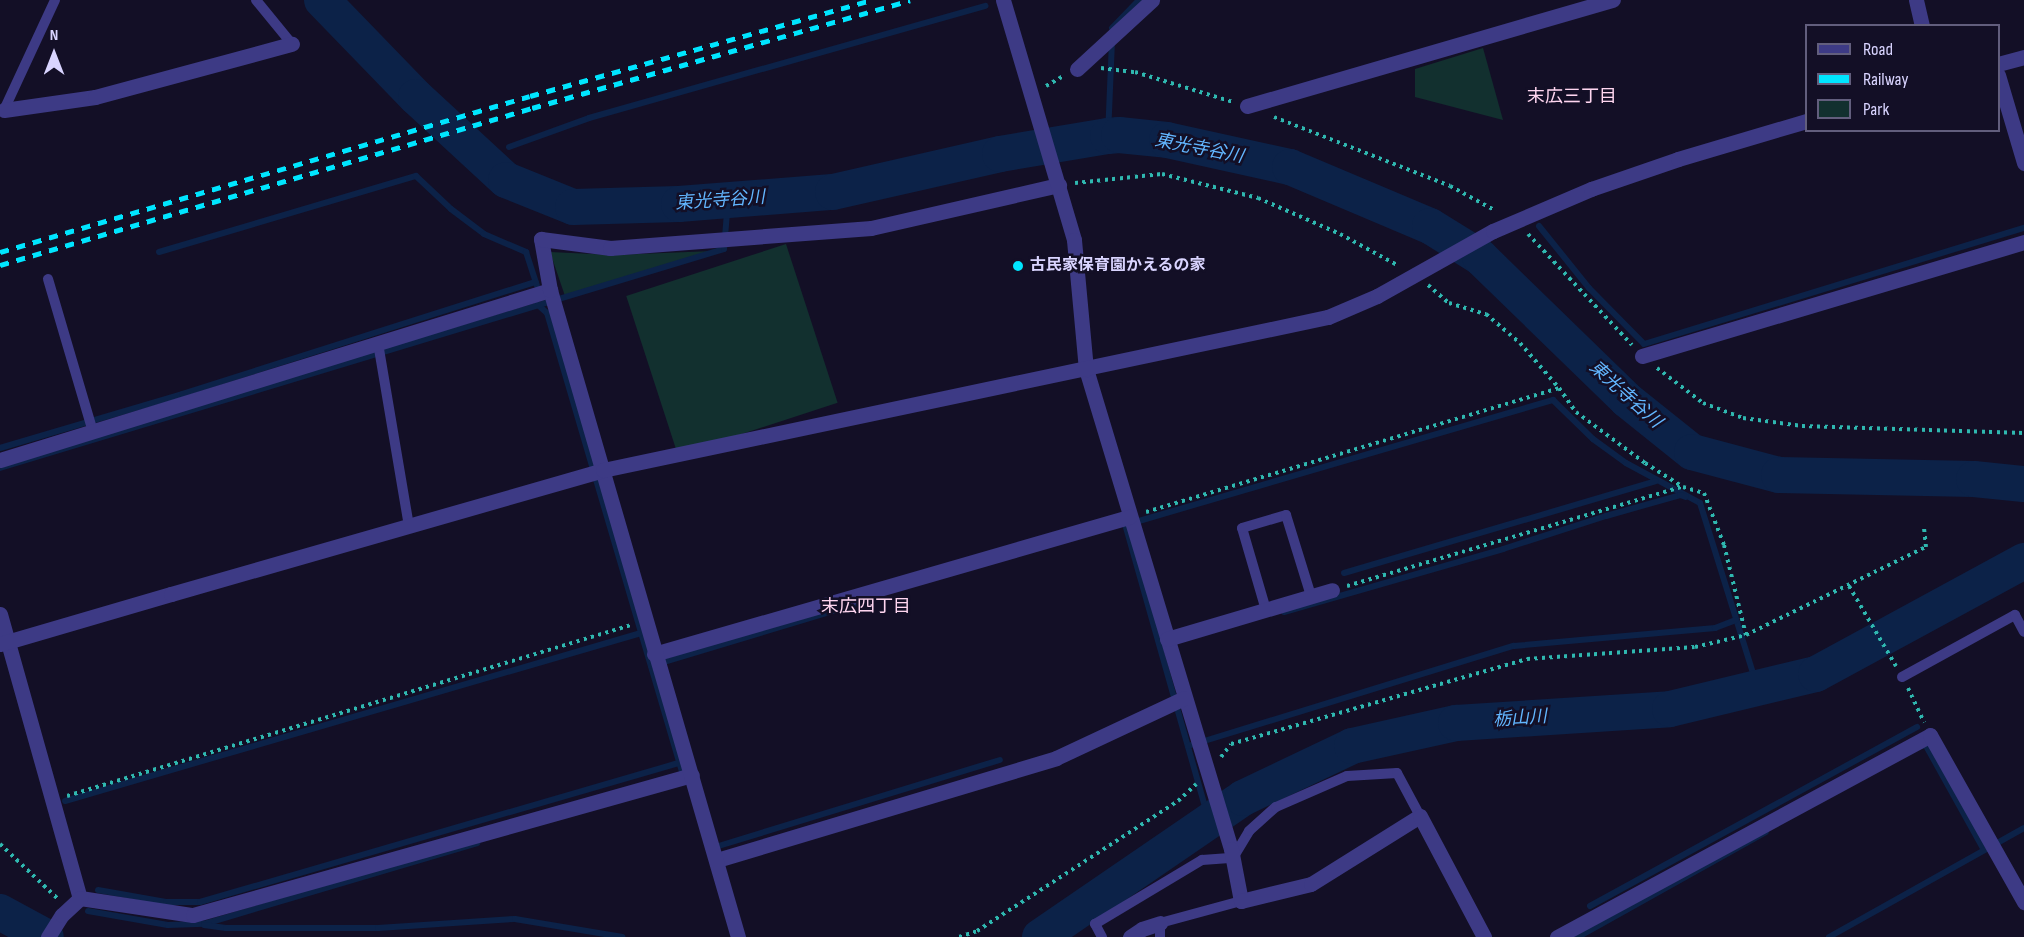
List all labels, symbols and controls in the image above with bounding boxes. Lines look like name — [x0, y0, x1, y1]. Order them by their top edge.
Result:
north arrow — [24, 24, 84, 84]
legend — [1805, 24, 2000, 132]
text: N — [50, 26, 58, 45]
text: Road — [1863, 39, 1893, 60]
text: Railway — [1863, 69, 1908, 90]
district label: 末広三丁目 — [1527, 86, 1617, 108]
text: Park — [1863, 99, 1889, 120]
water label: 東光寺谷川 — [1153, 130, 1245, 168]
water label: 東光寺谷川 — [674, 187, 766, 215]
place label: 古民家保育園かえるの家 — [1030, 256, 1206, 276]
marker: 古民家保育園かえるの家 — [1011, 259, 1025, 273]
water label: 東光寺谷川 — [1584, 357, 1666, 433]
district label: 末広四丁目 — [821, 596, 911, 618]
water label: 栃山川 — [1492, 706, 1548, 732]

